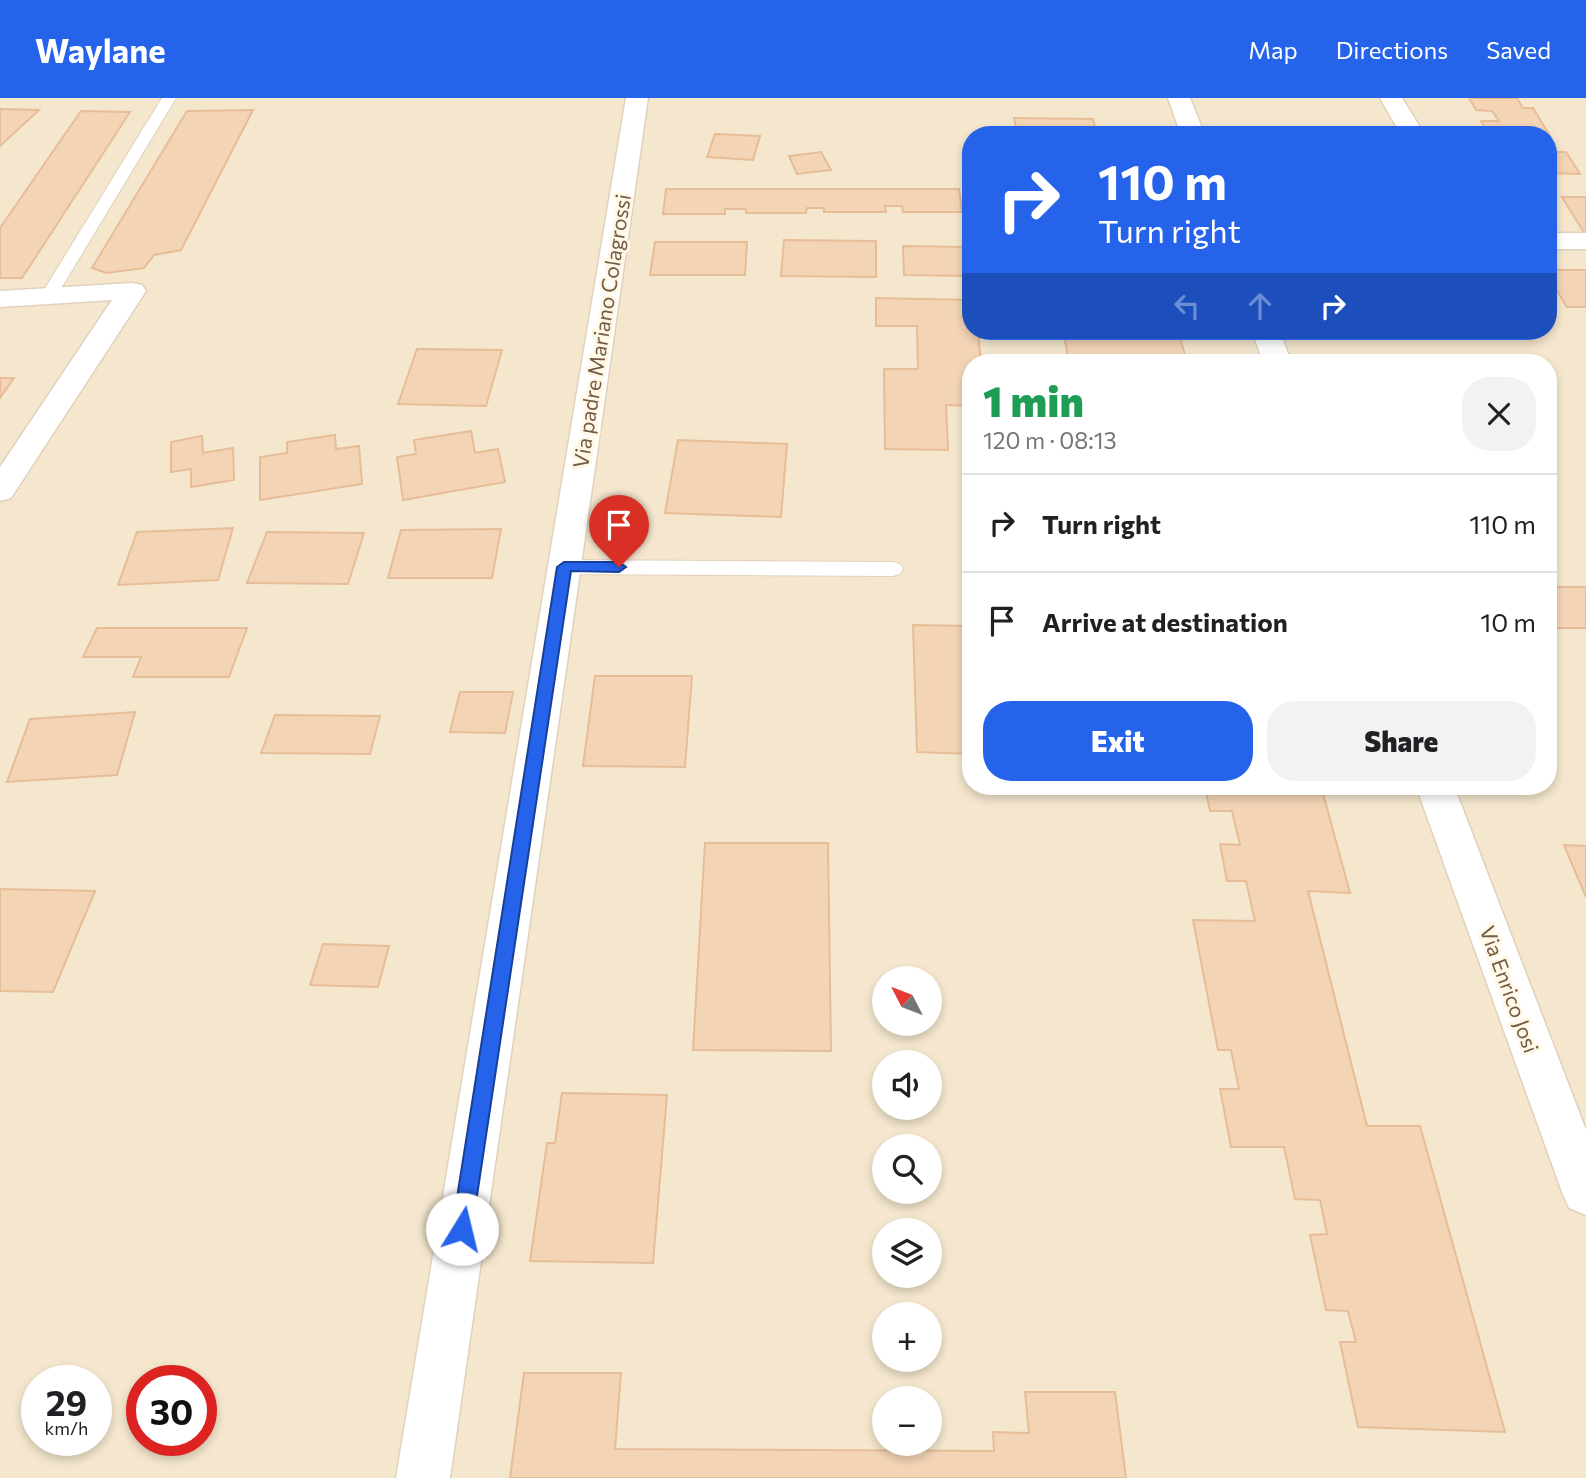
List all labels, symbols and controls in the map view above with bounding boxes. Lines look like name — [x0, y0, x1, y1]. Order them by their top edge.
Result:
text: Waylane — [35, 29, 166, 70]
text: Map — [1248, 35, 1298, 64]
text: Directions — [1336, 35, 1448, 64]
text: Saved — [1486, 35, 1551, 64]
text: 110 m — [1098, 150, 1227, 210]
icon: right — [983, 154, 1074, 245]
street label: Via padre Mariano Colagrossi — [567, 192, 635, 470]
text: Turn right — [1098, 210, 1241, 250]
icon: left — [1168, 287, 1206, 325]
icon: ahead — [1241, 287, 1279, 325]
icon: right — [1314, 287, 1352, 325]
text: 1 min — [983, 374, 1084, 426]
button: close — [1462, 377, 1536, 451]
text: 120 m · 08:13 — [983, 426, 1117, 454]
pin — [589, 495, 649, 567]
icon: right — [983, 504, 1021, 542]
icon: arrive — [600, 506, 638, 544]
text: Turn right — [1042, 508, 1161, 539]
text: 110 m — [1469, 508, 1536, 539]
icon: arrive — [983, 602, 1021, 640]
text: Arrive at destination — [1042, 606, 1288, 637]
text: 10 m — [1480, 606, 1536, 637]
button: Exit — [983, 701, 1253, 781]
button: Share — [1267, 701, 1536, 781]
street label: Via Enrico Josi — [1475, 922, 1545, 1056]
north arrow — [872, 966, 942, 1036]
map controls — [872, 966, 942, 1456]
button: sound — [872, 1050, 942, 1120]
button: search — [872, 1134, 942, 1204]
position arrow — [425, 1192, 499, 1266]
button: layers — [872, 1218, 942, 1288]
button: + — [872, 1302, 942, 1372]
speed limit sign: 30 — [126, 1365, 217, 1456]
text: 29 — [46, 1380, 87, 1423]
button: − — [872, 1386, 942, 1456]
text: km/h — [45, 1417, 88, 1439]

